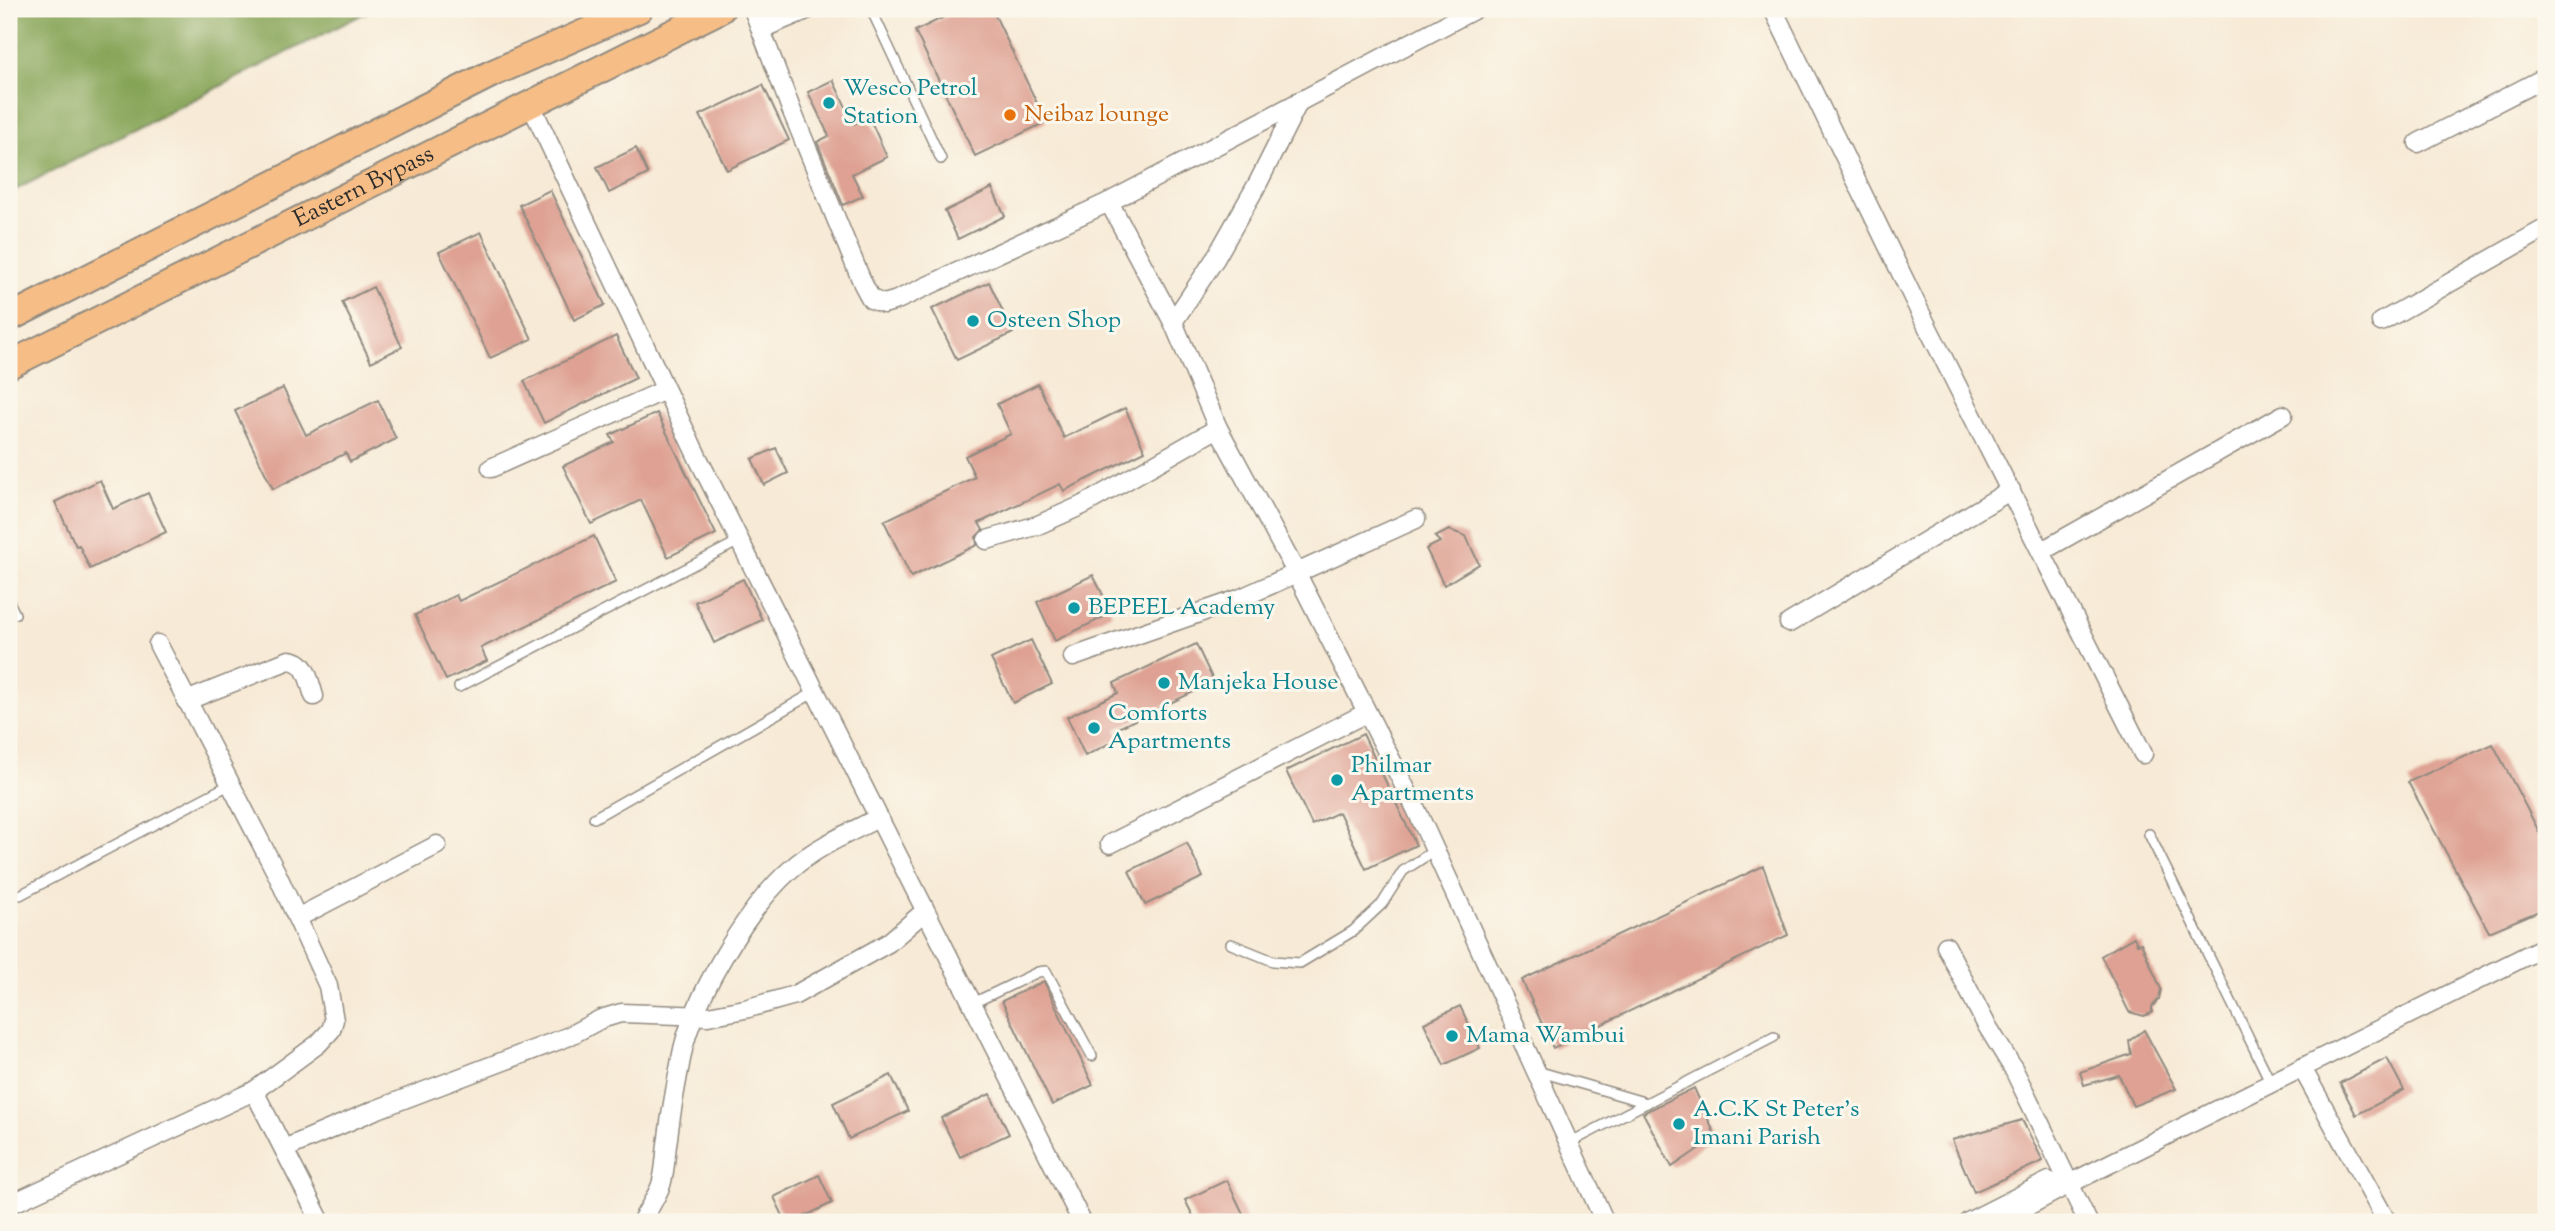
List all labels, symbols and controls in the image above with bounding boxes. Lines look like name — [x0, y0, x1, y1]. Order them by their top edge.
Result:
place label: Wesco Petrol Station — [843, 72, 978, 134]
marker: Wesco Petrol Station — [821, 95, 837, 111]
place label: Neibaz lounge — [1024, 98, 1169, 132]
marker: Neibaz lounge — [1002, 107, 1018, 123]
street label: Eastern Bypass — [288, 138, 440, 237]
place label: Osteen Shop — [987, 304, 1121, 338]
marker: Osteen Shop — [965, 313, 981, 329]
place label: BEPEEL Academy — [1088, 591, 1275, 625]
marker: BEPEEL Academy — [1066, 600, 1082, 616]
place label: Manjeka House — [1178, 666, 1338, 700]
marker: Manjeka House — [1156, 675, 1172, 691]
place label: Comforts Apartments — [1108, 697, 1231, 759]
marker: Comforts Apartments — [1086, 720, 1102, 736]
place label: Philmar Apartments — [1351, 749, 1474, 811]
marker: Philmar Apartments — [1329, 772, 1345, 788]
place label: Mama Wambui — [1466, 1019, 1625, 1053]
marker: Mama Wambui — [1444, 1028, 1460, 1044]
place label: A.C.K St Peter's Imani Parish — [1693, 1093, 1859, 1155]
marker: A.C.K St Peter's Imani Parish — [1671, 1116, 1687, 1132]

